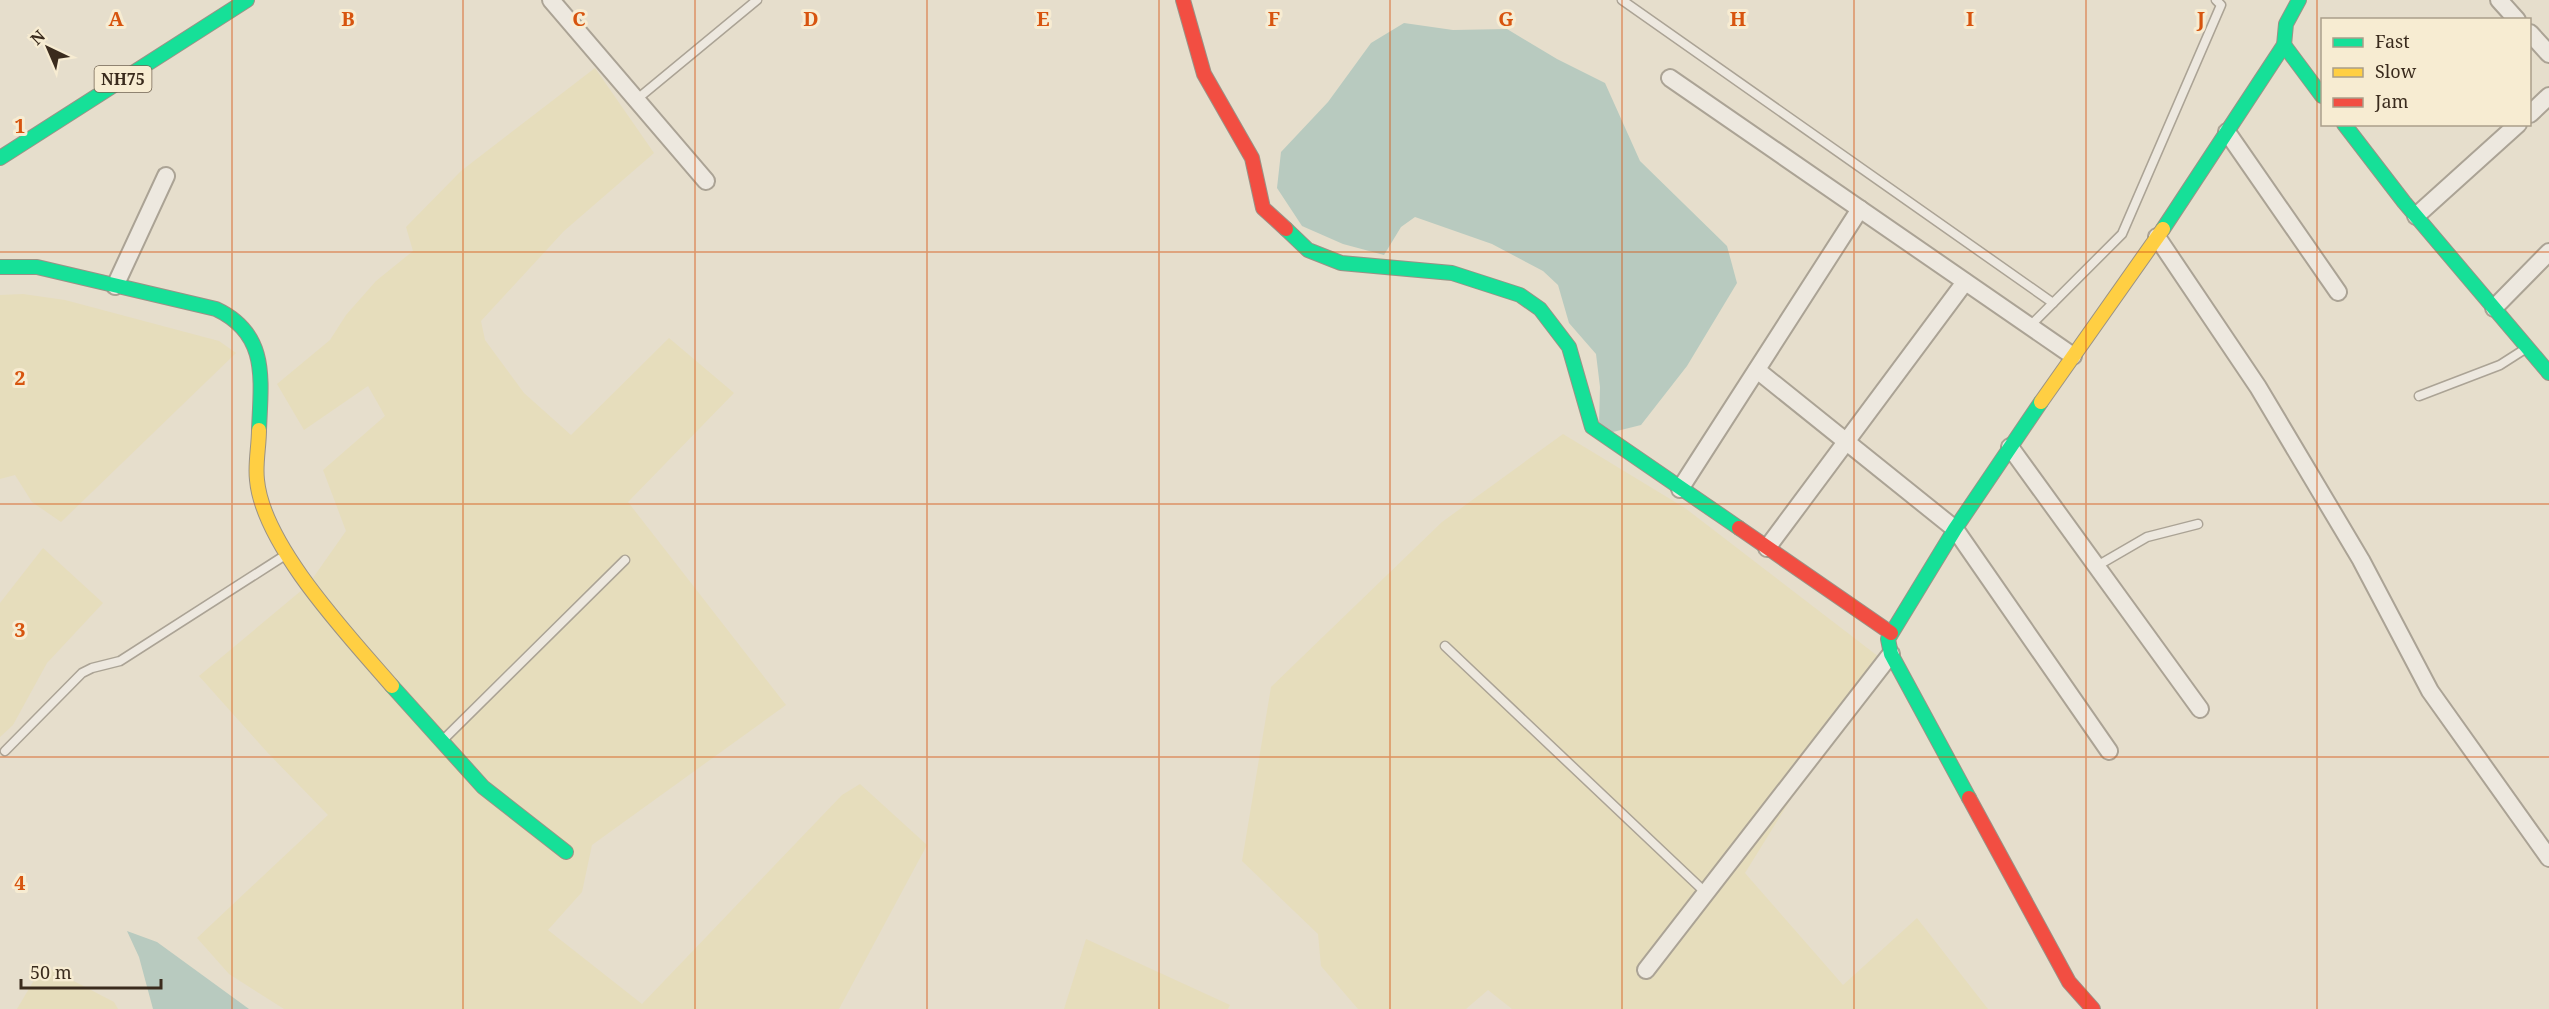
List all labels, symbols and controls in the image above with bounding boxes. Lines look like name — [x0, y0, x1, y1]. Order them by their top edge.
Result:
text: A — [108, 5, 124, 32]
text: B — [341, 5, 355, 32]
text: C — [572, 5, 586, 32]
text: D — [803, 5, 819, 32]
text: E — [1036, 5, 1050, 32]
text: F — [1268, 5, 1280, 32]
text: G — [1498, 5, 1514, 32]
text: H — [1730, 5, 1746, 32]
text: I — [1966, 5, 1974, 32]
text: J — [2196, 5, 2205, 32]
north arrow — [18, 18, 78, 78]
legend — [2321, 18, 2531, 126]
text: N — [25, 25, 50, 50]
text: Fast — [2375, 29, 2410, 53]
text: Slow — [2375, 59, 2417, 83]
road number: NH75 — [94, 66, 152, 92]
text: Jam — [2374, 89, 2409, 113]
text: 1 — [14, 112, 26, 139]
text: 2 — [14, 364, 26, 391]
text: 3 — [14, 616, 26, 643]
text: 4 — [14, 869, 26, 896]
scale bar — [21, 952, 160, 990]
text: 50 m — [30, 960, 72, 984]

